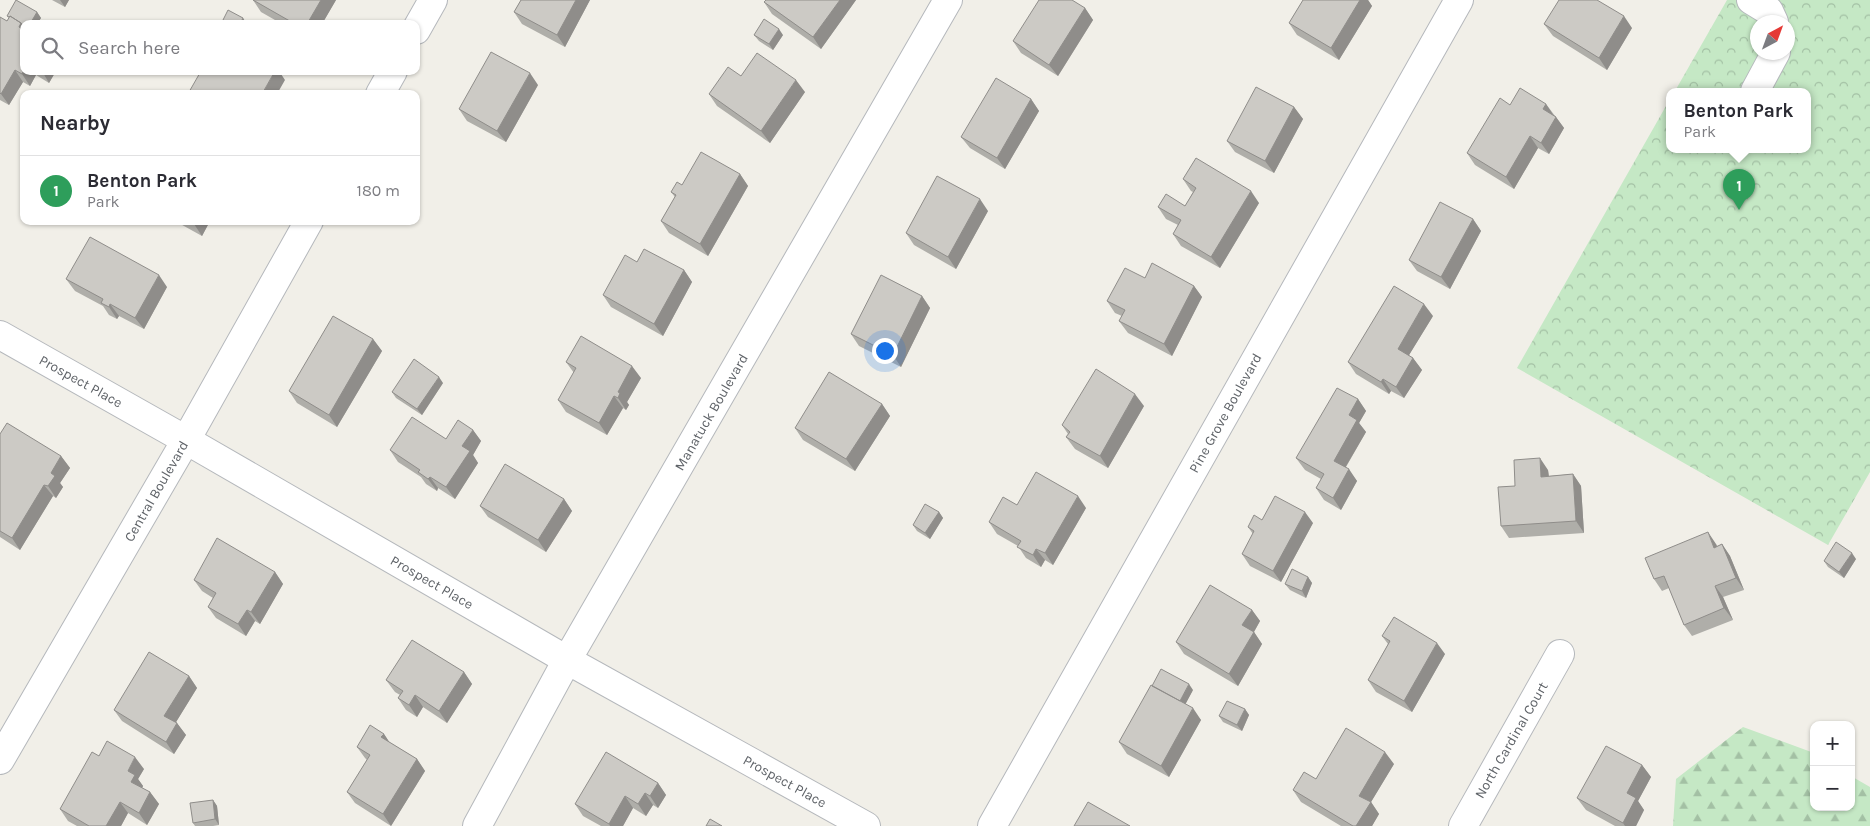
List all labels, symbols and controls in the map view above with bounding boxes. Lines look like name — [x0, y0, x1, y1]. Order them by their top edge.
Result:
north arrow — [1750, 15, 1795, 60]
search box — [20, 20, 420, 75]
icon: search — [38, 34, 66, 62]
text: Search here — [78, 37, 180, 59]
popup — [1666, 88, 1811, 153]
text: Benton Park — [1684, 100, 1793, 122]
text: Nearby — [40, 111, 110, 135]
text: Park — [1684, 122, 1716, 141]
pin: 1 — [1723, 169, 1755, 210]
text: Benton Park — [87, 170, 197, 192]
text: 1 — [53, 181, 59, 200]
text: 180 m — [357, 181, 400, 200]
text: Park — [87, 192, 119, 211]
your location — [872, 338, 898, 364]
street label: Pine Grove Boulevard — [1185, 350, 1265, 476]
street label: Manatuck Boulevard — [671, 351, 752, 474]
street label: Prospect Place — [36, 352, 125, 411]
street label: Central Boulevard — [121, 438, 192, 545]
street label: Prospect Place — [387, 552, 476, 613]
street label: North Cardinal Court — [1471, 679, 1552, 801]
map controls — [1810, 721, 1855, 811]
button: + — [1810, 721, 1855, 766]
street label: Prospect Place — [740, 752, 829, 811]
button: − — [1810, 766, 1855, 811]

